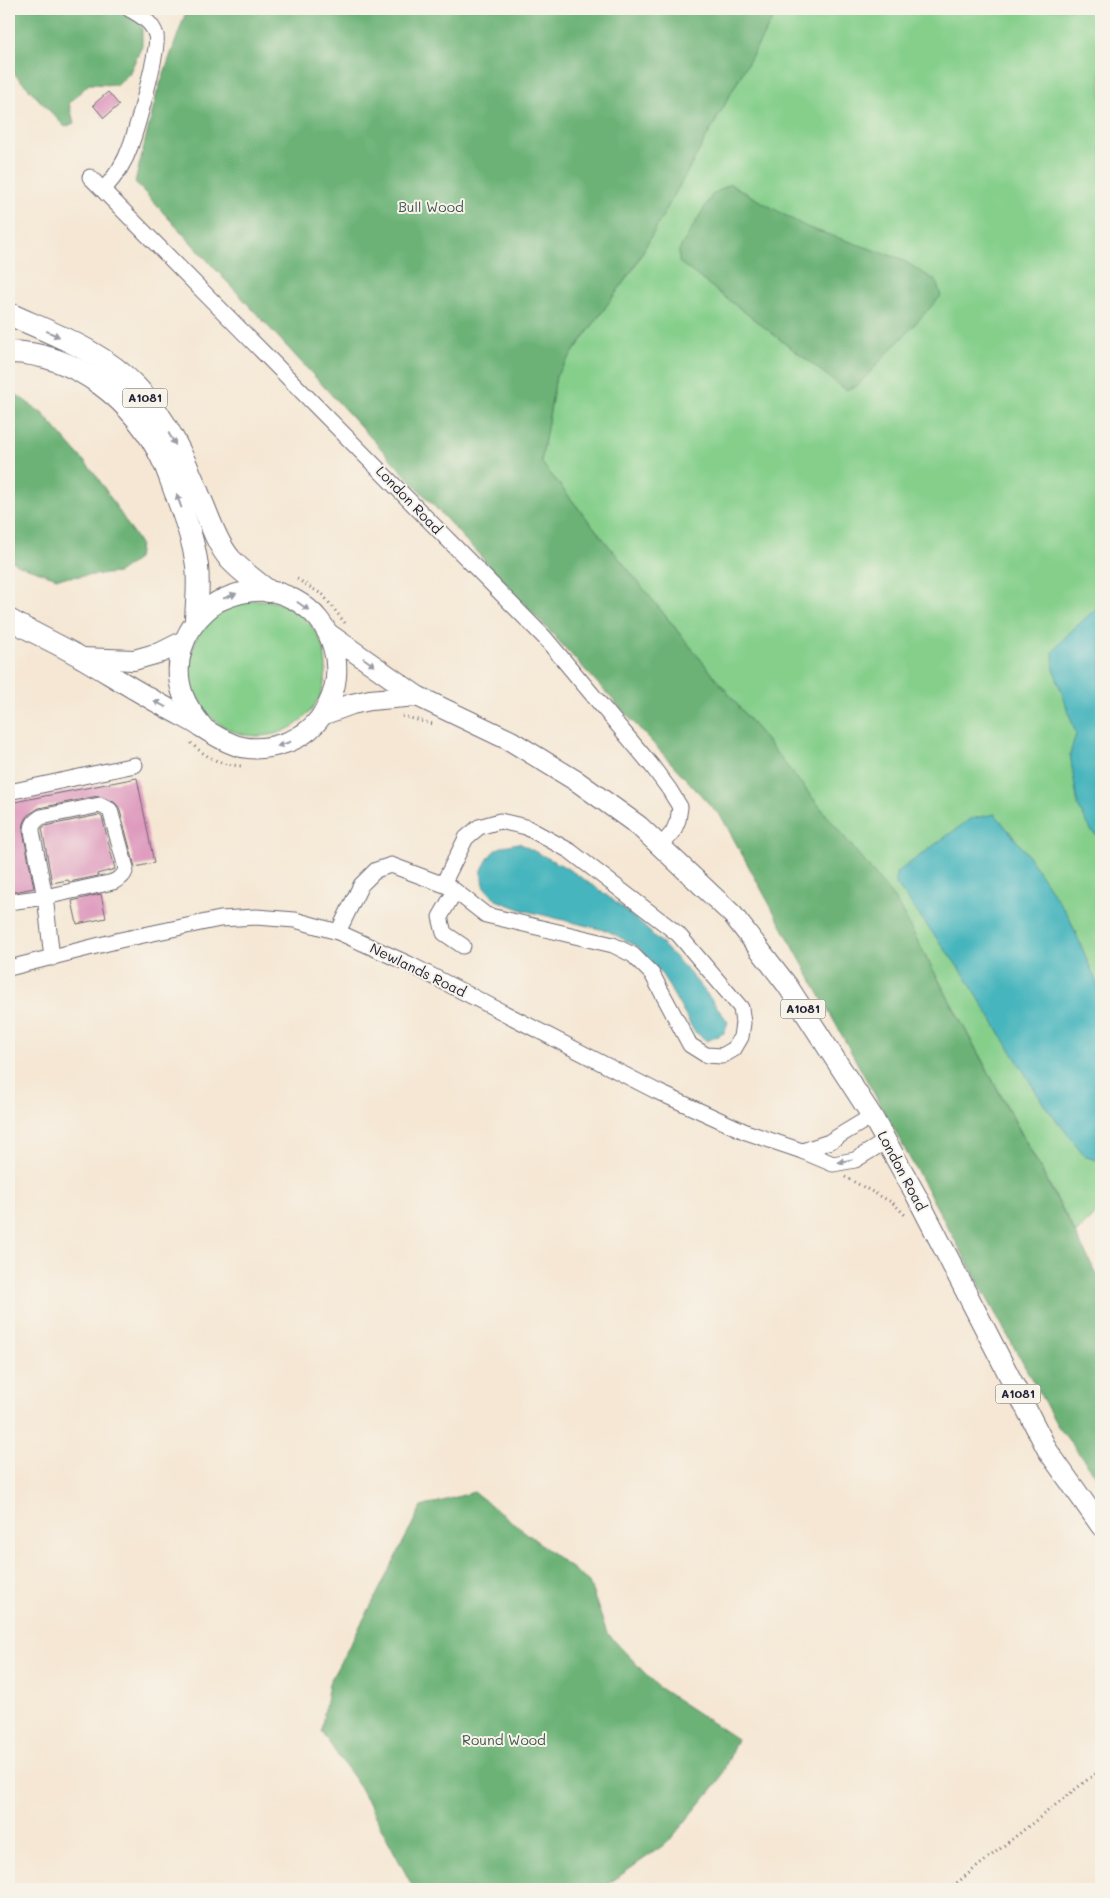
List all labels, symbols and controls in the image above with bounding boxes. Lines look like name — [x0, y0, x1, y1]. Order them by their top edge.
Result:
park label: Bull Wood — [398, 197, 464, 216]
one-way arrow — [46, 330, 60, 338]
road number: A1081 — [122, 388, 168, 408]
one-way arrow — [168, 432, 177, 446]
street label: London Road — [372, 462, 447, 538]
one-way arrow — [175, 493, 183, 508]
one-way arrow — [223, 592, 238, 600]
one-way arrow — [296, 601, 310, 611]
one-way arrow — [362, 657, 375, 667]
one-way arrow — [152, 700, 167, 708]
one-way arrow — [276, 740, 291, 748]
street label: Newlands Road — [367, 938, 470, 1001]
road number: A1081 — [780, 1000, 826, 1019]
street label: London Road — [873, 1128, 931, 1214]
one-way arrow — [837, 1158, 853, 1166]
road number: A1081 — [996, 1385, 1040, 1404]
park label: Round Wood — [462, 1730, 546, 1749]

